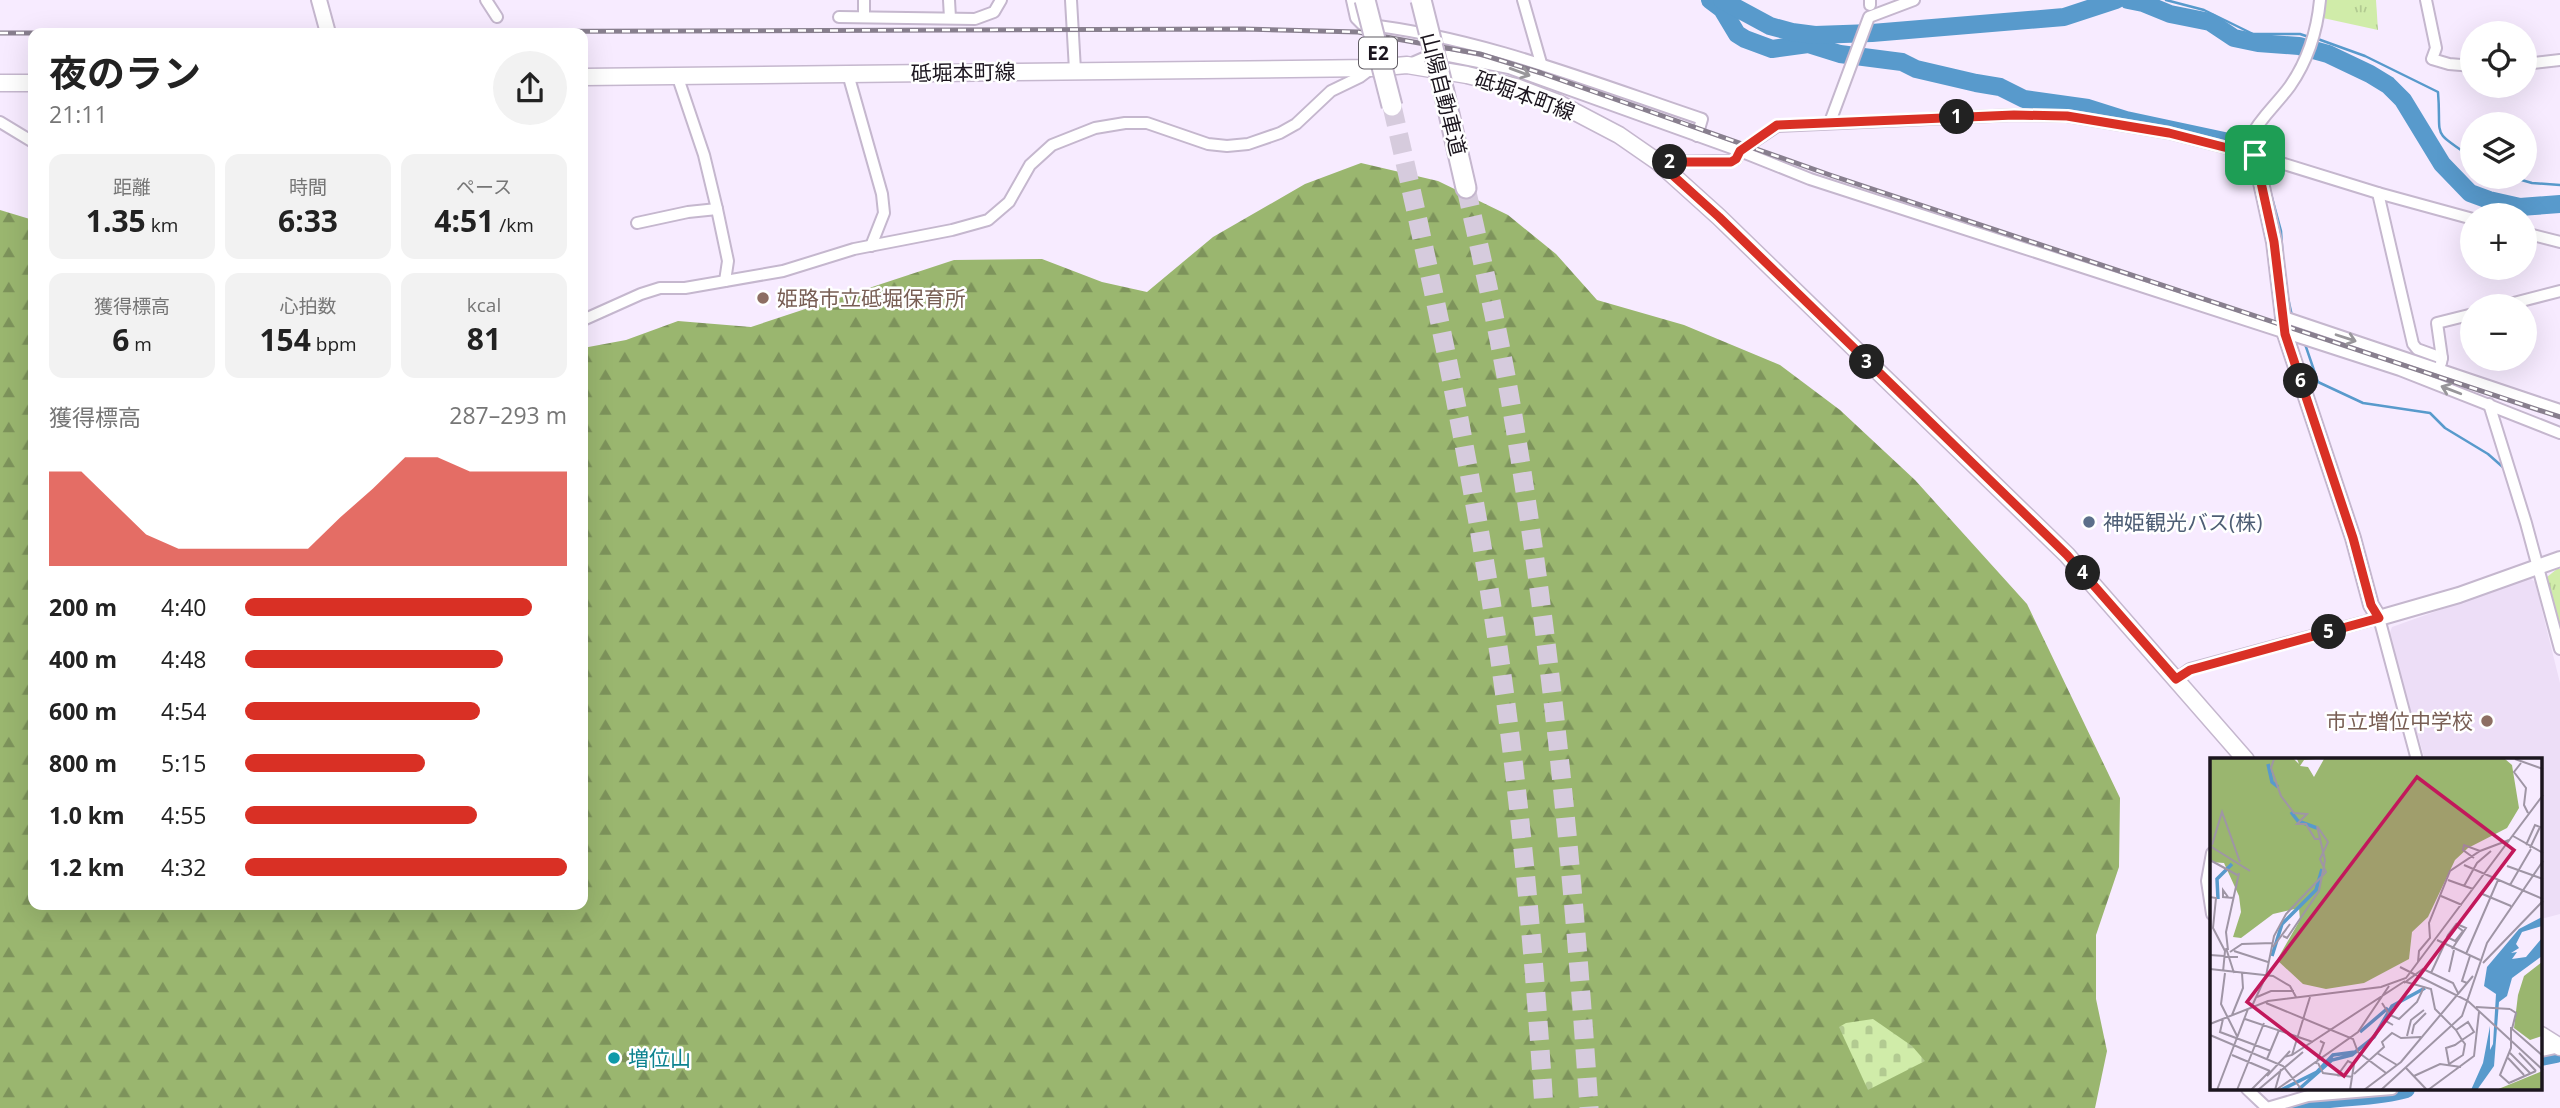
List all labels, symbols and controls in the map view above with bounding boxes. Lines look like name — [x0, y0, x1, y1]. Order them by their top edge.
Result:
map controls — [2460, 21, 2537, 371]
button: locate — [2460, 21, 2537, 98]
street label: 山陽自動車道 — [1415, 29, 1473, 159]
road number: E2 — [1359, 38, 1397, 68]
text: 夜のラン — [49, 46, 201, 98]
button: share — [493, 51, 567, 125]
street label: 砥堀本町線 — [910, 57, 1016, 87]
street label: 砥堀本町線 — [1471, 64, 1579, 126]
one-way arrow — [1509, 67, 1531, 79]
text: 21:11 — [49, 98, 108, 130]
pin: 1 — [1940, 100, 1974, 134]
text: 1 — [1951, 103, 1962, 129]
button: layers — [2460, 112, 2537, 189]
pin — [2225, 125, 2285, 185]
icon: arrive — [2236, 136, 2274, 174]
pin: 2 — [1652, 144, 1688, 180]
text: 2 — [1664, 148, 1675, 174]
text: 距離 — [113, 174, 151, 200]
text: 時間 — [289, 174, 327, 200]
text: ペース — [456, 174, 512, 200]
text: 1.35 — [86, 200, 146, 241]
text: 6:33 — [278, 200, 338, 241]
text: 4:51 — [434, 200, 494, 241]
button: + — [2460, 203, 2537, 280]
text: km — [146, 212, 178, 238]
text: /km — [494, 212, 534, 238]
place label: 姫路市立砥堀保育所 — [777, 284, 966, 312]
marker: 姫路市立砥堀保育所 — [755, 290, 771, 306]
text: kcal — [467, 292, 501, 318]
text: 獲得標高 — [94, 293, 170, 319]
text: 心拍数 — [279, 293, 337, 319]
button: − — [2460, 294, 2537, 371]
text: 81 — [467, 318, 501, 359]
text: 6 — [112, 319, 129, 360]
text: 154 — [259, 319, 311, 360]
text: m — [129, 331, 152, 357]
text: bpm — [311, 331, 357, 357]
one-way arrow — [2335, 333, 2357, 345]
pin: 3 — [1850, 344, 1884, 380]
text: 3 — [1861, 348, 1872, 374]
pin: 6 — [2284, 364, 2318, 398]
text: 6 — [2295, 367, 2306, 393]
one-way arrow — [2441, 382, 2463, 395]
text: 287–293 m — [449, 399, 567, 431]
text: 獲得標高 — [49, 401, 141, 433]
place label: 神姫観光バス(株) — [2103, 508, 2262, 536]
marker: 神姫観光バス(株) — [2081, 514, 2097, 530]
pin: 4 — [2066, 556, 2100, 590]
text: 4 — [2077, 559, 2088, 585]
text: 200 m — [49, 591, 117, 623]
text: 4:40 — [161, 591, 207, 623]
pin: 5 — [2312, 614, 2346, 650]
text: 5 — [2323, 618, 2334, 644]
text: 400 m — [49, 643, 117, 675]
text: 4:48 — [161, 643, 207, 675]
text: 600 m — [49, 695, 117, 727]
text: 4:54 — [161, 695, 207, 727]
place label: 市立増位中学校 — [2326, 707, 2473, 735]
marker: 市立増位中学校 — [2479, 713, 2495, 729]
text: 800 m — [49, 747, 117, 779]
text: 5:15 — [161, 747, 207, 779]
inset map — [2210, 758, 2542, 1090]
text: 1.0 km — [49, 799, 125, 831]
text: 4:55 — [161, 799, 207, 831]
text: 1.2 km — [49, 851, 125, 883]
text: 4:32 — [161, 851, 207, 883]
place label: 増位山 — [628, 1044, 691, 1072]
marker: 増位山 — [606, 1050, 622, 1066]

